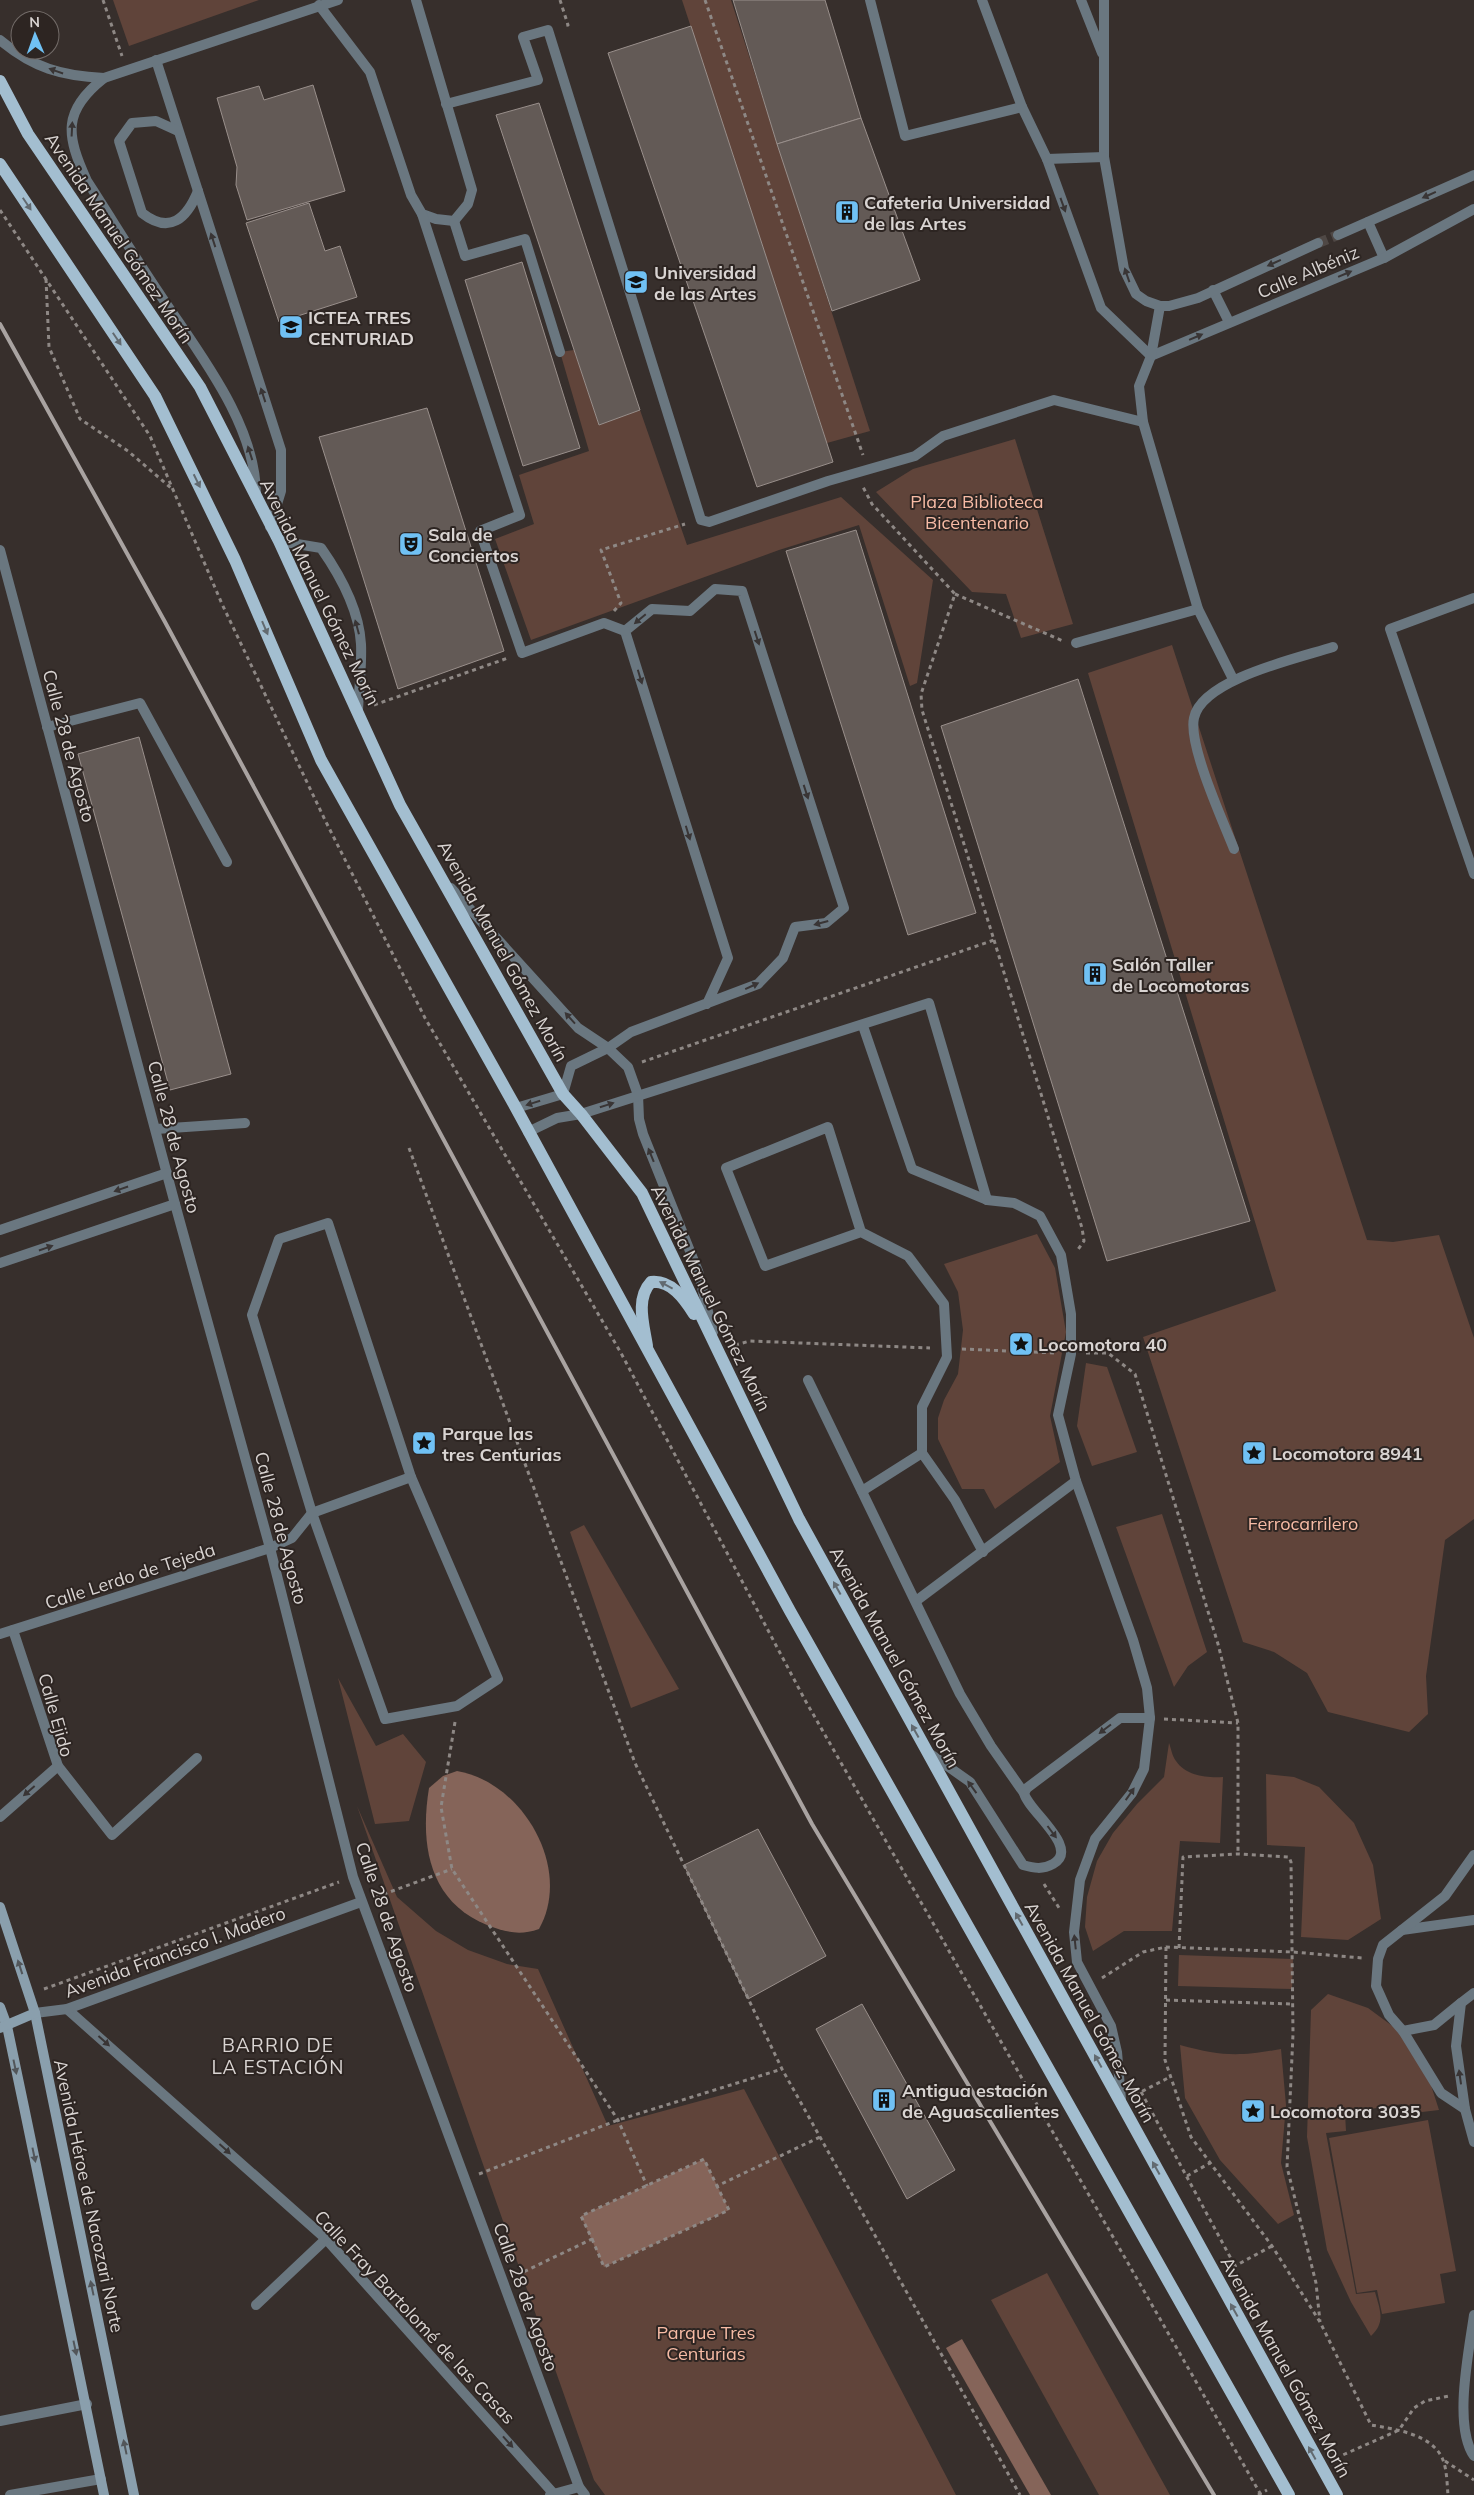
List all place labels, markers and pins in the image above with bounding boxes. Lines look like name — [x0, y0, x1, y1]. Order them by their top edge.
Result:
place label: Cafeteria Universidad de las Artes — [864, 191, 1050, 235]
building icon: Cafeteria Universidad de las Artes — [834, 199, 860, 225]
place label: Universidad de las Artes — [654, 261, 757, 305]
school or university icon: Universidad de las Artes — [623, 269, 649, 295]
place label: ICTEA TRES CENTURIAD — [308, 306, 414, 350]
school or university icon: ICTEA TRES CENTURIAD — [278, 314, 304, 340]
place label: Sala de Conciertos — [428, 523, 519, 567]
theatre icon: Sala de Conciertos — [398, 531, 424, 557]
place label: Salón Taller de Locomotoras — [1112, 953, 1249, 997]
building icon: Salón Taller de Locomotoras — [1082, 961, 1108, 987]
place icon: Locomotora 40 — [1008, 1331, 1034, 1357]
place label: Locomotora 40 — [1038, 1333, 1167, 1356]
place label: Parque las tres Centurias — [442, 1422, 561, 1466]
place icon: Parque las tres Centurias — [411, 1430, 437, 1456]
place icon: Locomotora 8941 — [1241, 1440, 1267, 1466]
place label: Locomotora 8941 — [1272, 1442, 1423, 1465]
place label: Antigua estación de Aguascalientes — [902, 2079, 1059, 2123]
building icon: Antigua estación de Aguascalientes — [871, 2087, 897, 2113]
place icon: Locomotora 3035 — [1240, 2098, 1266, 2124]
place label: Locomotora 3035 — [1270, 2100, 1421, 2123]

